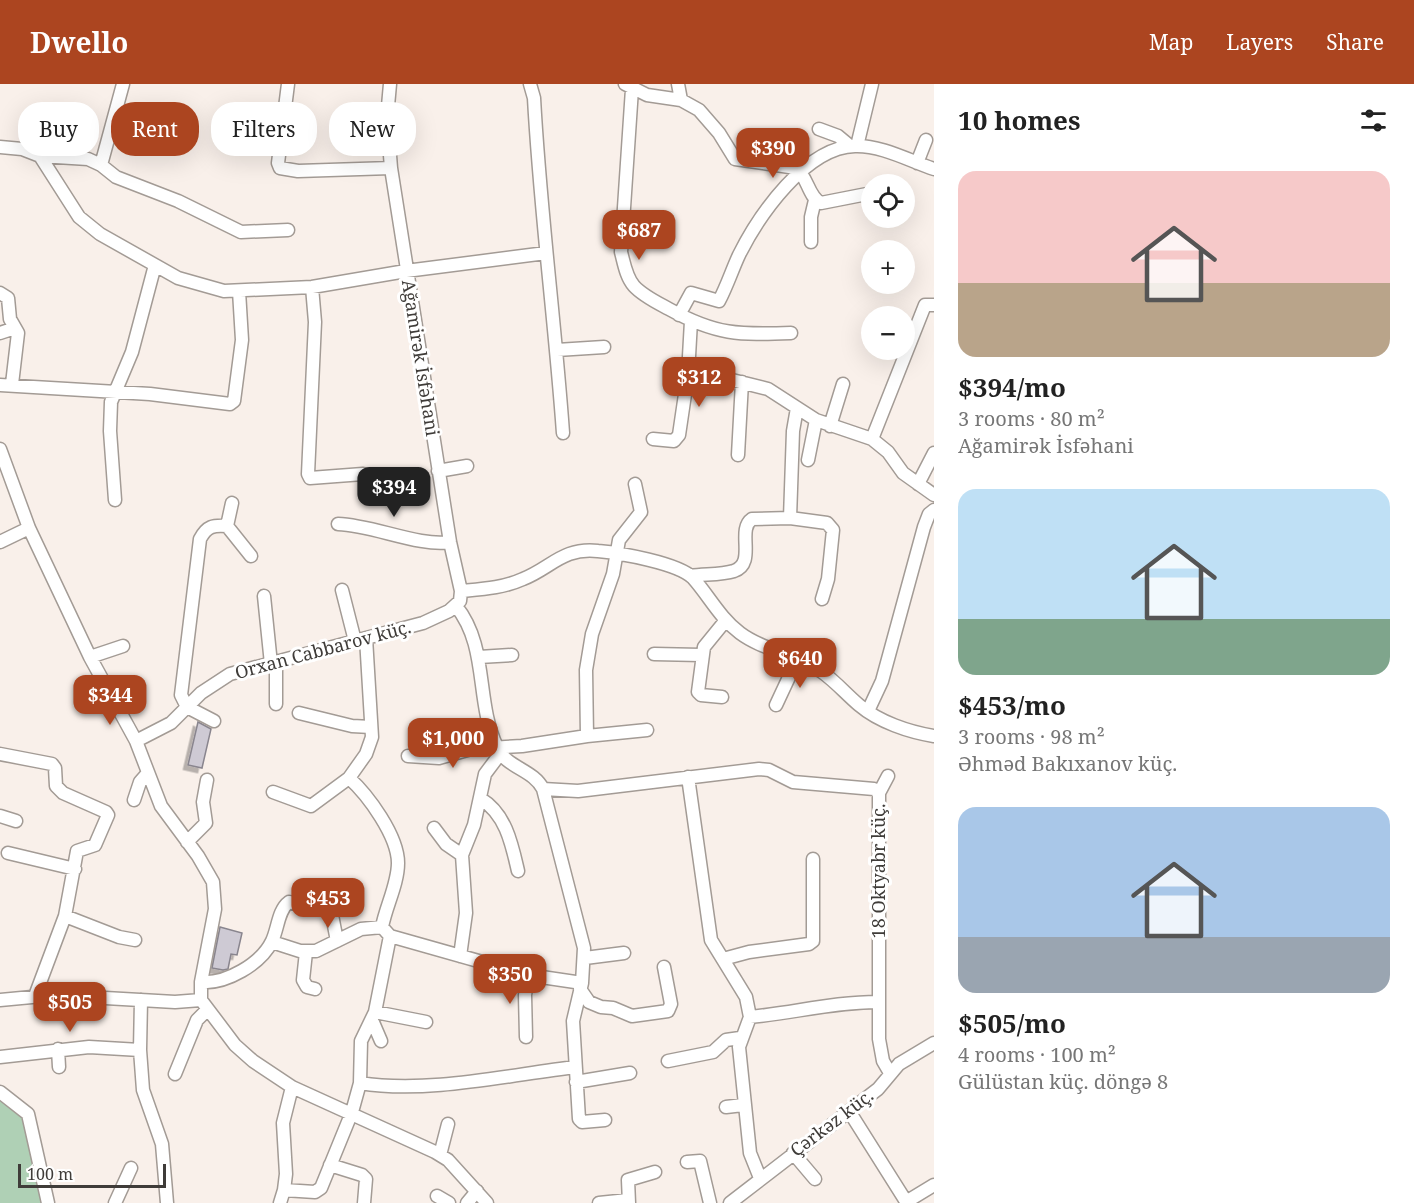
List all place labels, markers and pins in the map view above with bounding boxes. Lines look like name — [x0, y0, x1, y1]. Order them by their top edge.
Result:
pin: $390 — [737, 128, 809, 179]
pin: $687 — [603, 210, 675, 261]
pin: $312 — [663, 357, 735, 408]
pin: $394 — [358, 467, 430, 518]
pin: $640 — [764, 638, 836, 689]
pin: $344 — [74, 675, 146, 726]
pin: $1,000 — [404, 718, 502, 769]
pin: $453 — [292, 878, 364, 929]
pin: $350 — [474, 954, 546, 1005]
pin: $505 — [34, 982, 106, 1033]

